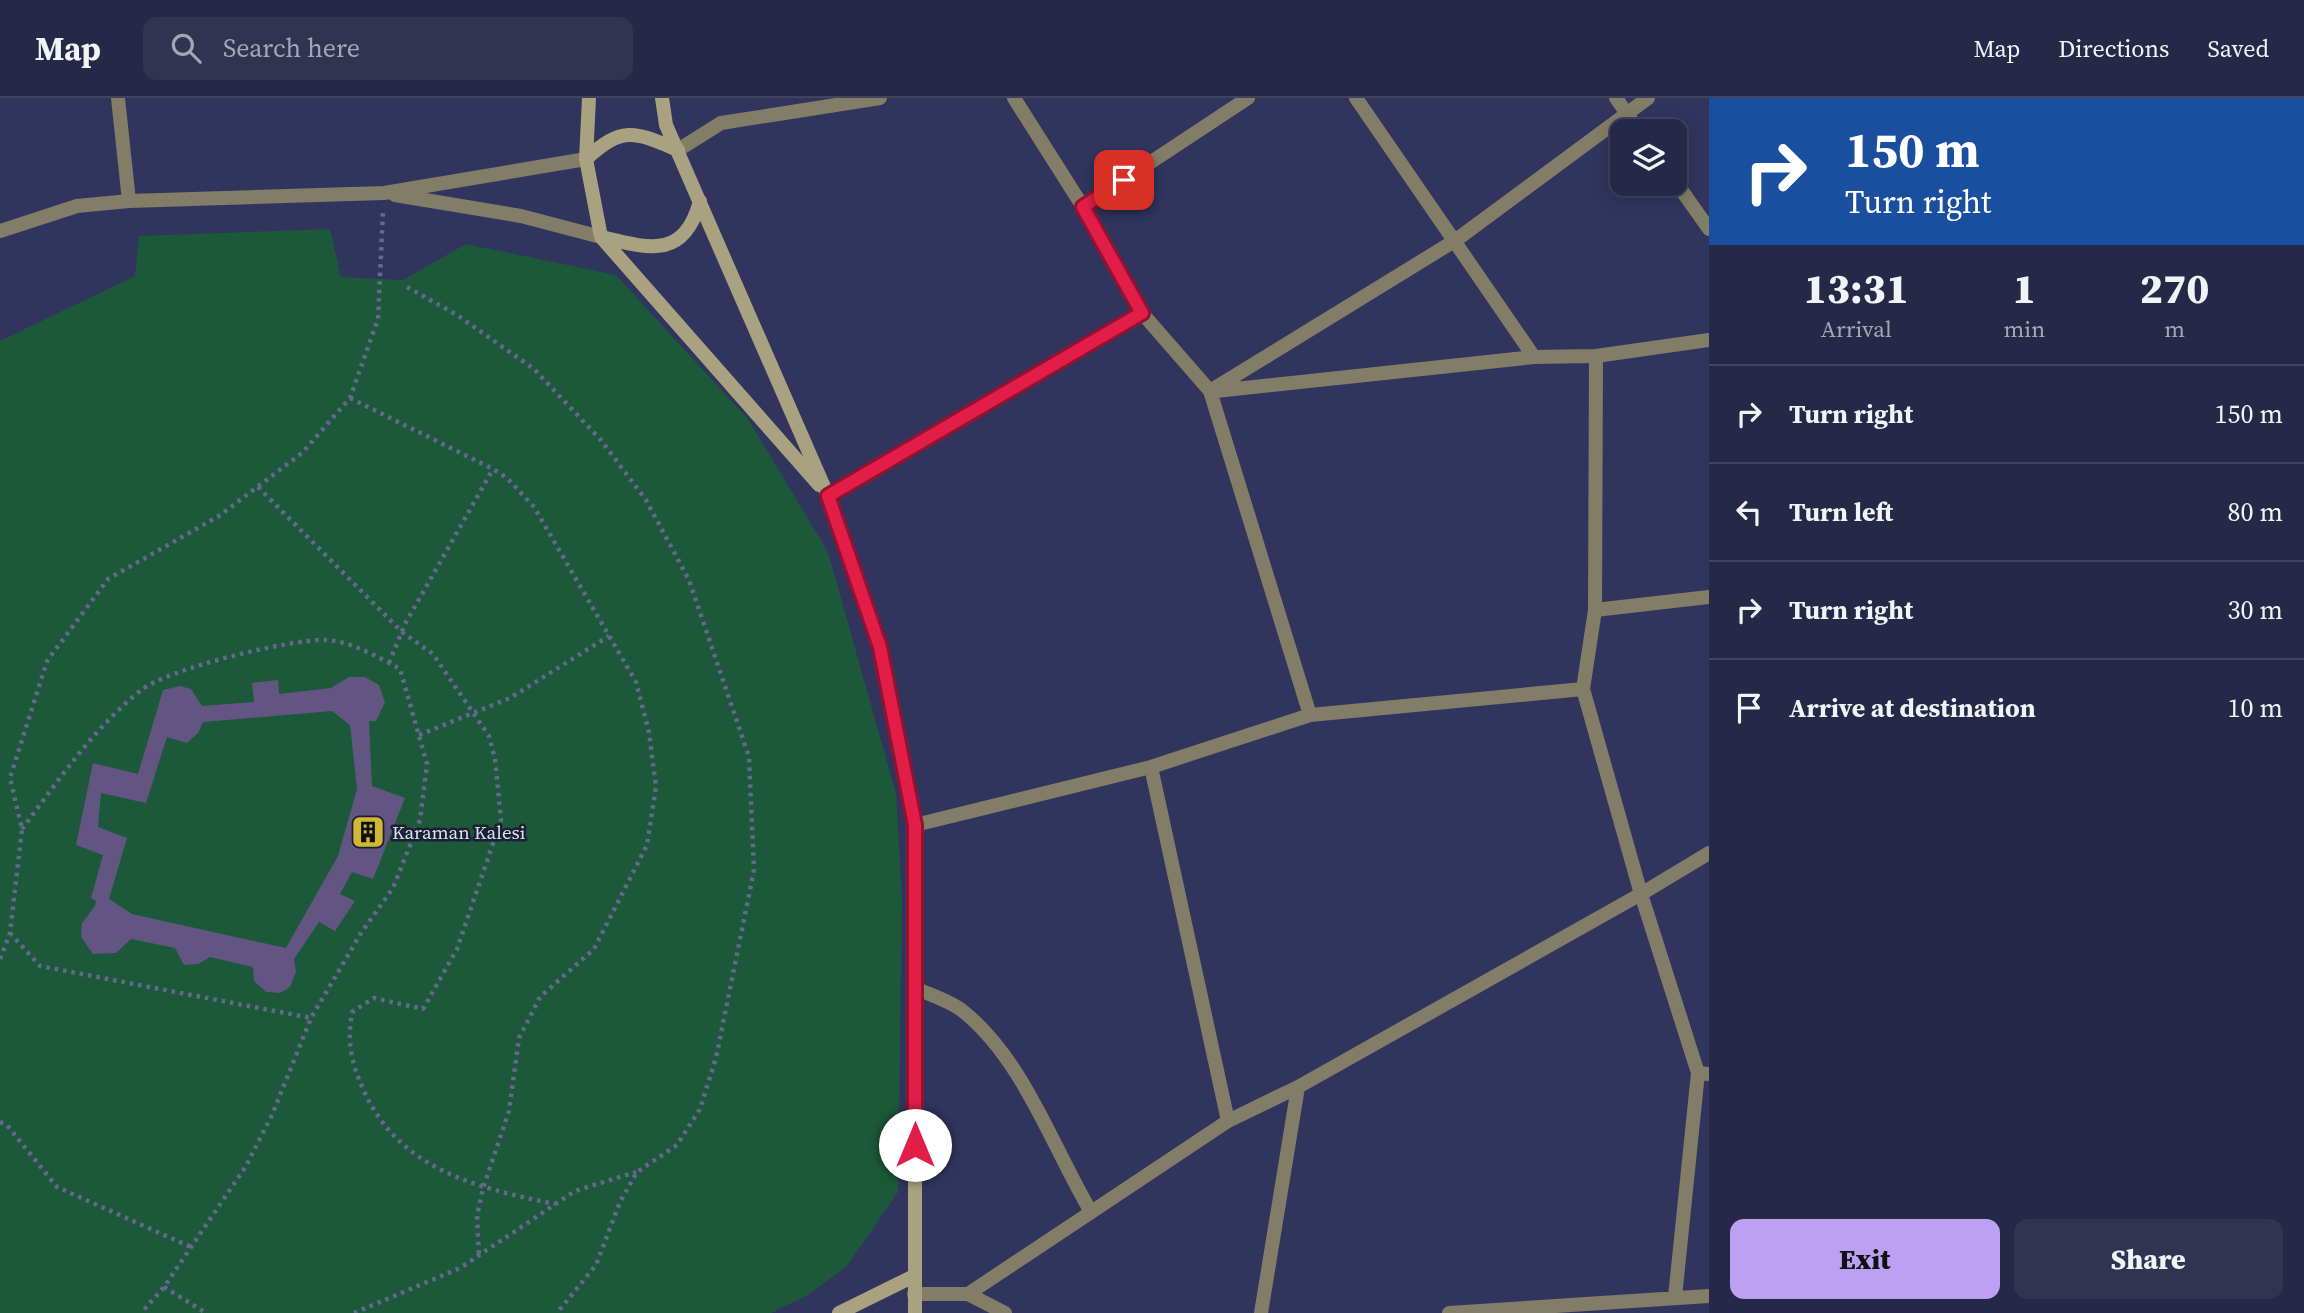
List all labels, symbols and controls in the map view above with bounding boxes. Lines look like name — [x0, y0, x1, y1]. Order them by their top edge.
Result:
search box — [143, 17, 633, 80]
text: Map — [35, 26, 101, 71]
icon: search — [167, 29, 205, 67]
text: Search here — [223, 30, 360, 66]
text: Map — [1973, 32, 2020, 65]
text: Directions — [2058, 32, 2169, 65]
text: Saved — [2207, 32, 2269, 65]
text: 150 m — [1845, 116, 1980, 183]
map controls — [1610, 119, 1687, 196]
button: layers — [1610, 119, 1687, 196]
icon: right — [1730, 126, 1821, 217]
pin — [1094, 150, 1154, 210]
icon: arrive — [1105, 161, 1143, 199]
text: Turn right — [1845, 180, 1991, 224]
text: 13:31 — [1804, 259, 1909, 317]
text: 1 — [2013, 259, 2036, 317]
text: 270 — [2140, 259, 2209, 317]
text: Arrival — [1821, 313, 1892, 345]
text: min — [2004, 313, 2045, 345]
text: m — [2164, 313, 2185, 345]
icon: right — [1730, 395, 1768, 433]
text: Turn right — [1789, 396, 1913, 432]
text: 150 m — [2215, 396, 2283, 432]
icon: left — [1730, 493, 1768, 531]
text: Turn left — [1789, 494, 1893, 530]
text: 80 m — [2228, 494, 2283, 530]
icon: right — [1730, 591, 1768, 629]
text: Turn right — [1789, 592, 1913, 628]
text: 30 m — [2228, 592, 2283, 628]
icon: arrive — [1730, 689, 1768, 727]
text: Arrive at destination — [1789, 690, 2036, 726]
text: 10 m — [2228, 690, 2283, 726]
building icon: Karaman Kalesi — [349, 813, 387, 851]
place label: Karaman Kalesi — [392, 819, 526, 845]
position arrow — [878, 1108, 952, 1182]
button: Exit — [1730, 1219, 2000, 1299]
button: Share — [2014, 1219, 2283, 1299]

